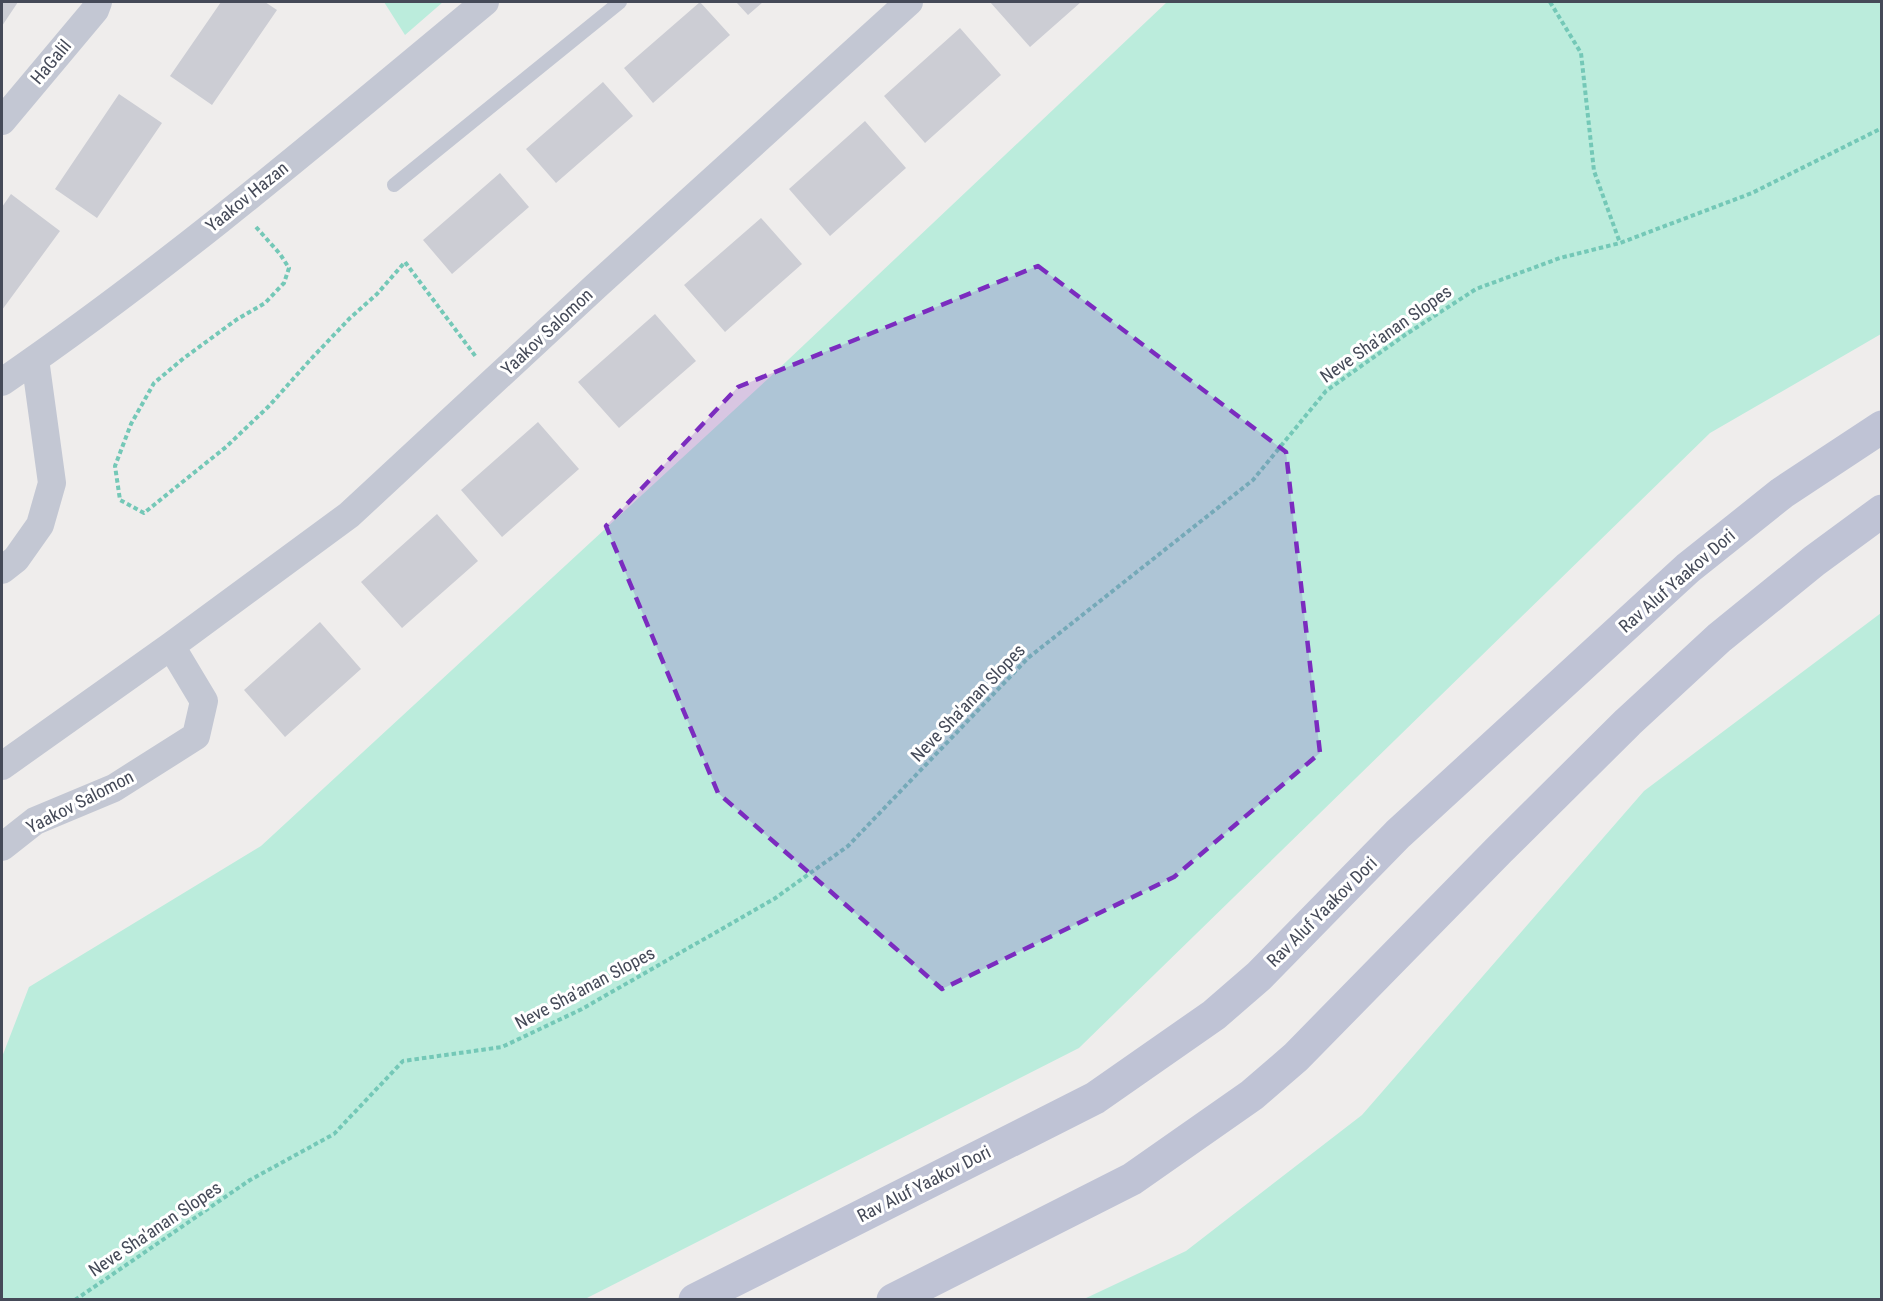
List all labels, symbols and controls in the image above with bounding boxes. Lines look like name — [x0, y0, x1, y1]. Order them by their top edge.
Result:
street label: HaGalil — [26, 35, 75, 88]
street label: Yaakov Hazan — [201, 157, 292, 236]
street label: Neve Sha'anan Slopes — [1316, 280, 1455, 387]
street label: Yaakov Salomon — [497, 284, 597, 379]
street label: Rav Aluf Yaakov Dori — [1614, 525, 1739, 637]
street label: Neve Sha'anan Slopes — [906, 640, 1029, 766]
street label: Yaakov Salomon — [23, 766, 137, 838]
street label: Rav Aluf Yaakov Dori — [1262, 852, 1381, 971]
street label: Neve Sha'anan Slopes — [511, 942, 658, 1033]
street label: Rav Aluf Yaakov Dori — [854, 1141, 994, 1226]
street label: Neve Sha'anan Slopes — [85, 1176, 225, 1281]

